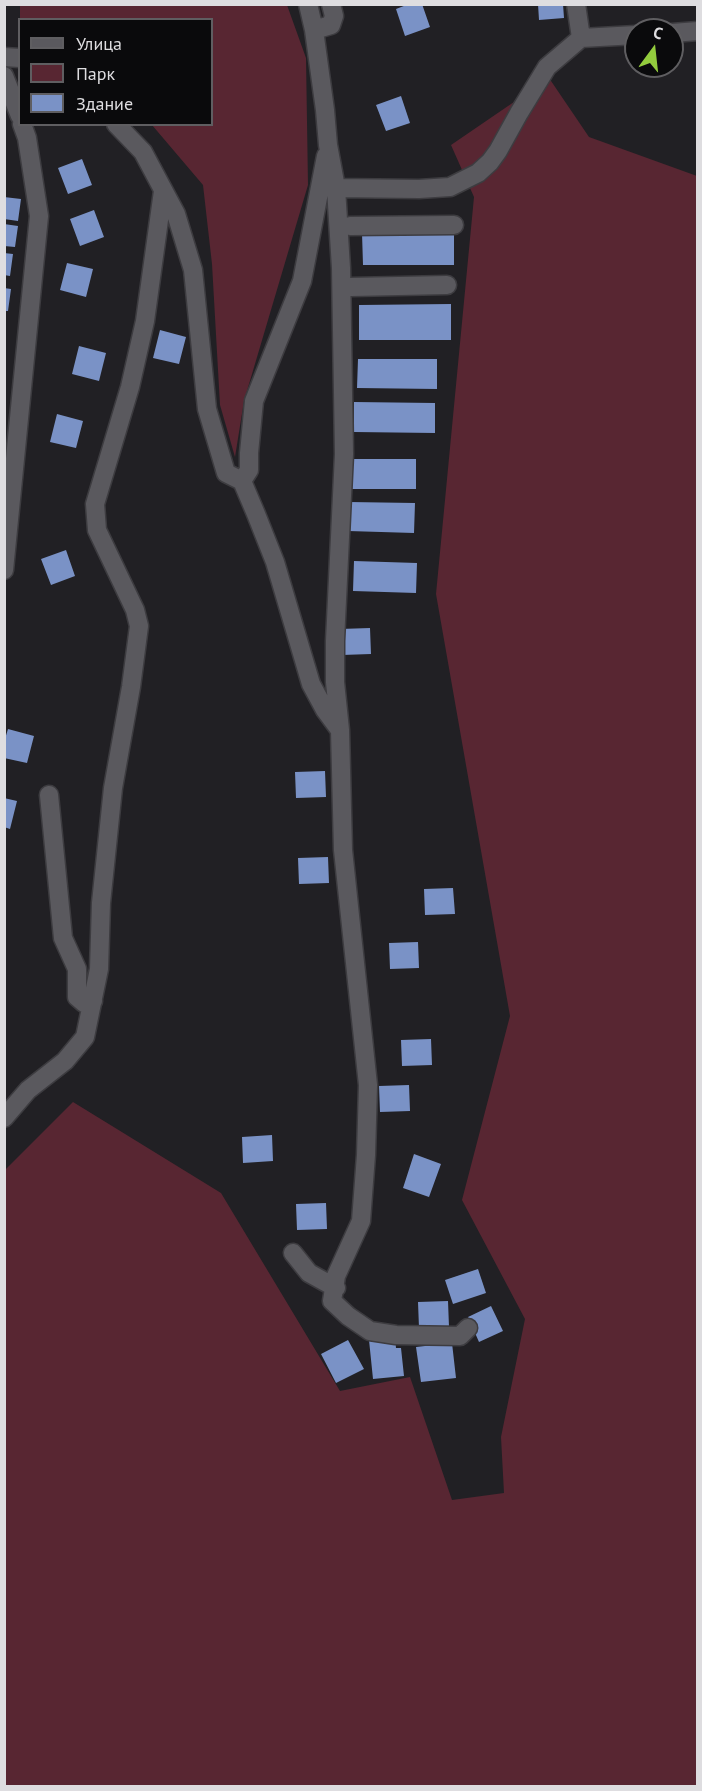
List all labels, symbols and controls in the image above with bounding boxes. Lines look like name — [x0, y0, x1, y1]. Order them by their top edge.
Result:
legend — [18, 18, 213, 126]
north arrow — [624, 18, 684, 78]
text: С — [651, 22, 665, 43]
text: Улица — [76, 32, 122, 55]
text: Парк — [76, 62, 115, 85]
text: Здание — [76, 92, 133, 115]

